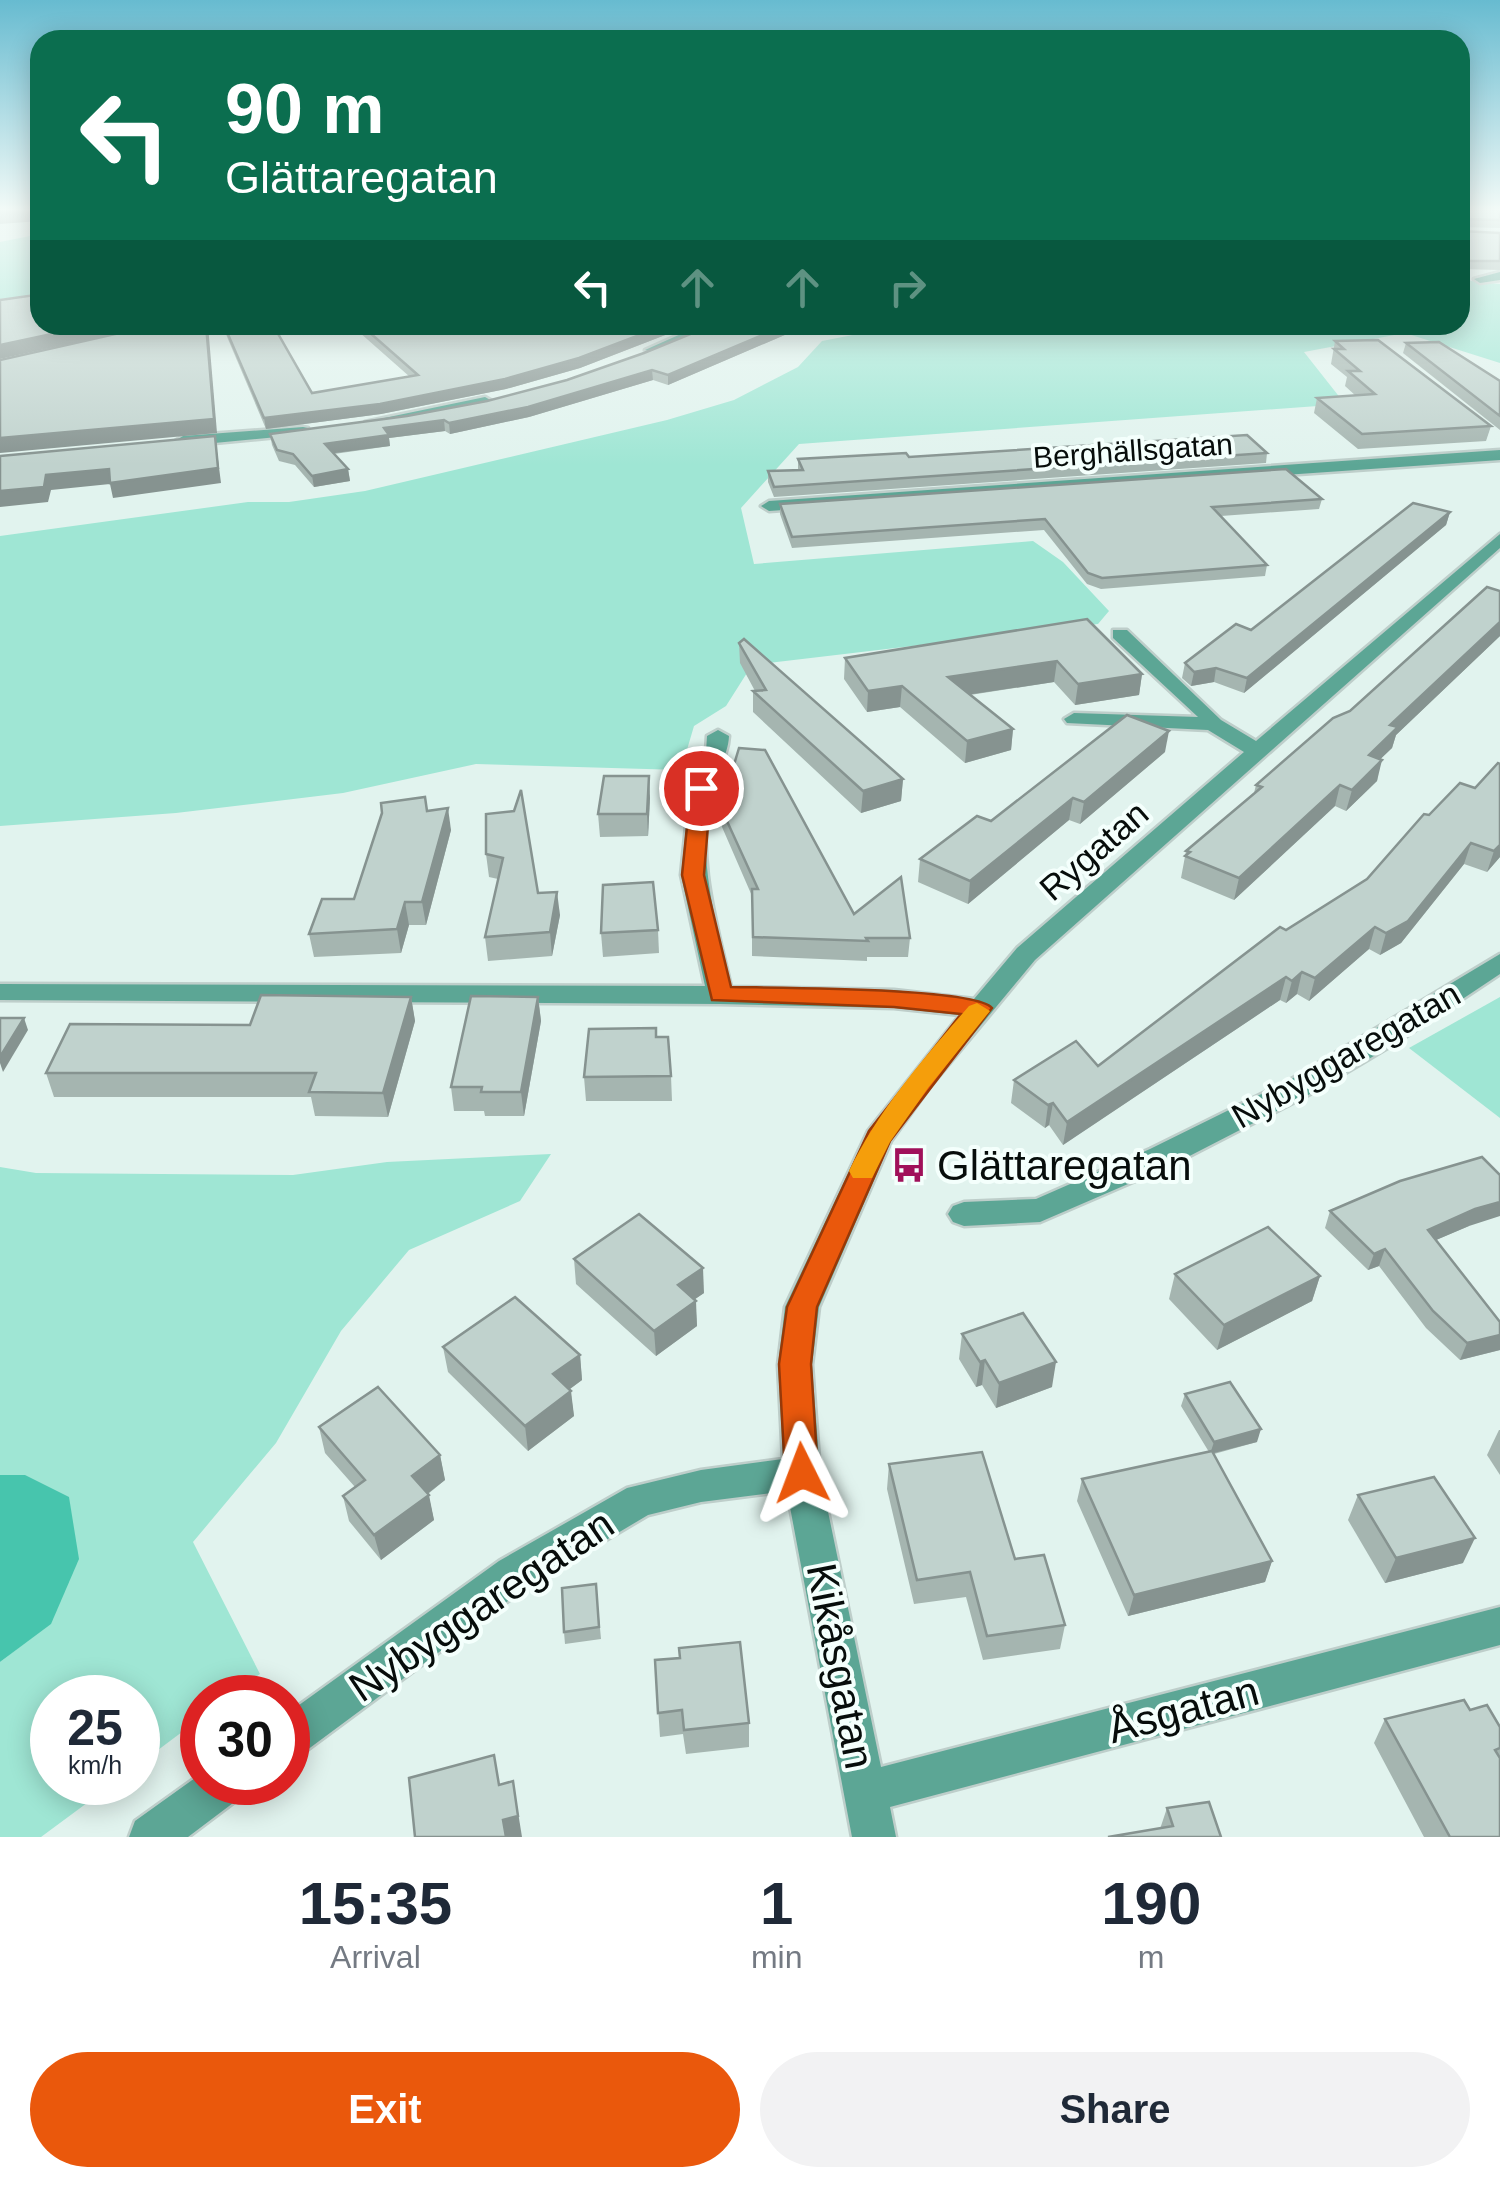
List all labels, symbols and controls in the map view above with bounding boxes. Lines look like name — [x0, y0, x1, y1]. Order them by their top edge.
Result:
icon: left — [60, 70, 190, 200]
text: 90 m — [225, 70, 385, 148]
text: Glättaregatan — [225, 152, 498, 203]
icon: left — [565, 260, 620, 315]
icon: ahead — [670, 260, 725, 315]
icon: ahead — [775, 260, 830, 315]
icon: right — [880, 260, 935, 315]
street label: Berghällsgatan — [1032, 427, 1234, 474]
pin — [659, 746, 744, 831]
icon: arrive — [674, 761, 729, 816]
street label: Rygatan — [1032, 793, 1156, 908]
street label: Nybyggaregatan — [1225, 973, 1467, 1136]
place label: Glättaregatan — [937, 1142, 1192, 1189]
bus stop icon: Glättaregatan — [890, 1146, 928, 1184]
position arrow — [750, 1421, 854, 1525]
street label: Nybyggaregatan — [340, 1500, 622, 1711]
street label: Kikåsgatan — [798, 1560, 883, 1773]
street label: Åsgatan — [1103, 1667, 1264, 1752]
speed limit sign: 30 — [180, 1675, 310, 1805]
text: 25 — [67, 1700, 123, 1756]
text: km/h — [68, 1751, 122, 1779]
text: 15:35 — [299, 1870, 452, 1937]
text: 1 — [760, 1870, 793, 1937]
text: 190 — [1101, 1870, 1201, 1937]
text: Arrival — [330, 1939, 421, 1975]
text: min — [751, 1939, 802, 1975]
text: m — [1138, 1939, 1165, 1975]
button: Exit — [30, 2052, 740, 2167]
button: Share — [760, 2052, 1470, 2167]

